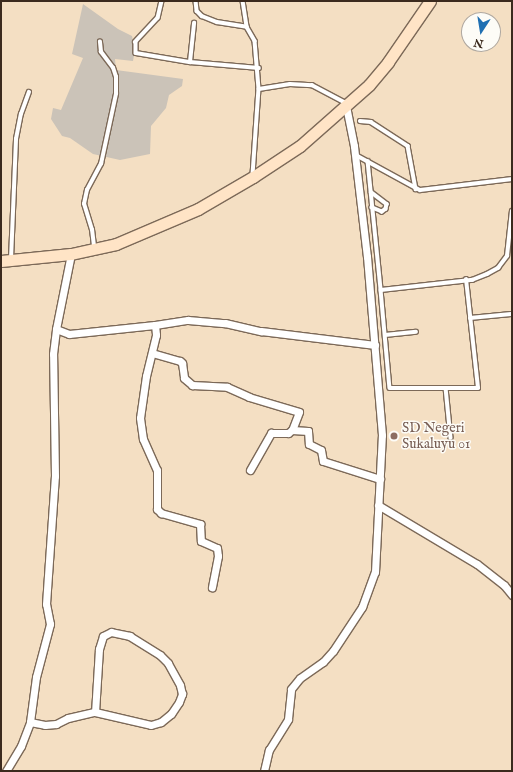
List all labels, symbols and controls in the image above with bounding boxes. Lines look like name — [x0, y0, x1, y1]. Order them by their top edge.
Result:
north arrow — [461, 12, 501, 52]
text: N — [473, 35, 485, 51]
place label: SD Negeri Sukaluyu 01 — [402, 420, 470, 452]
marker: SD Negeri Sukaluyu 01 — [389, 431, 399, 441]

